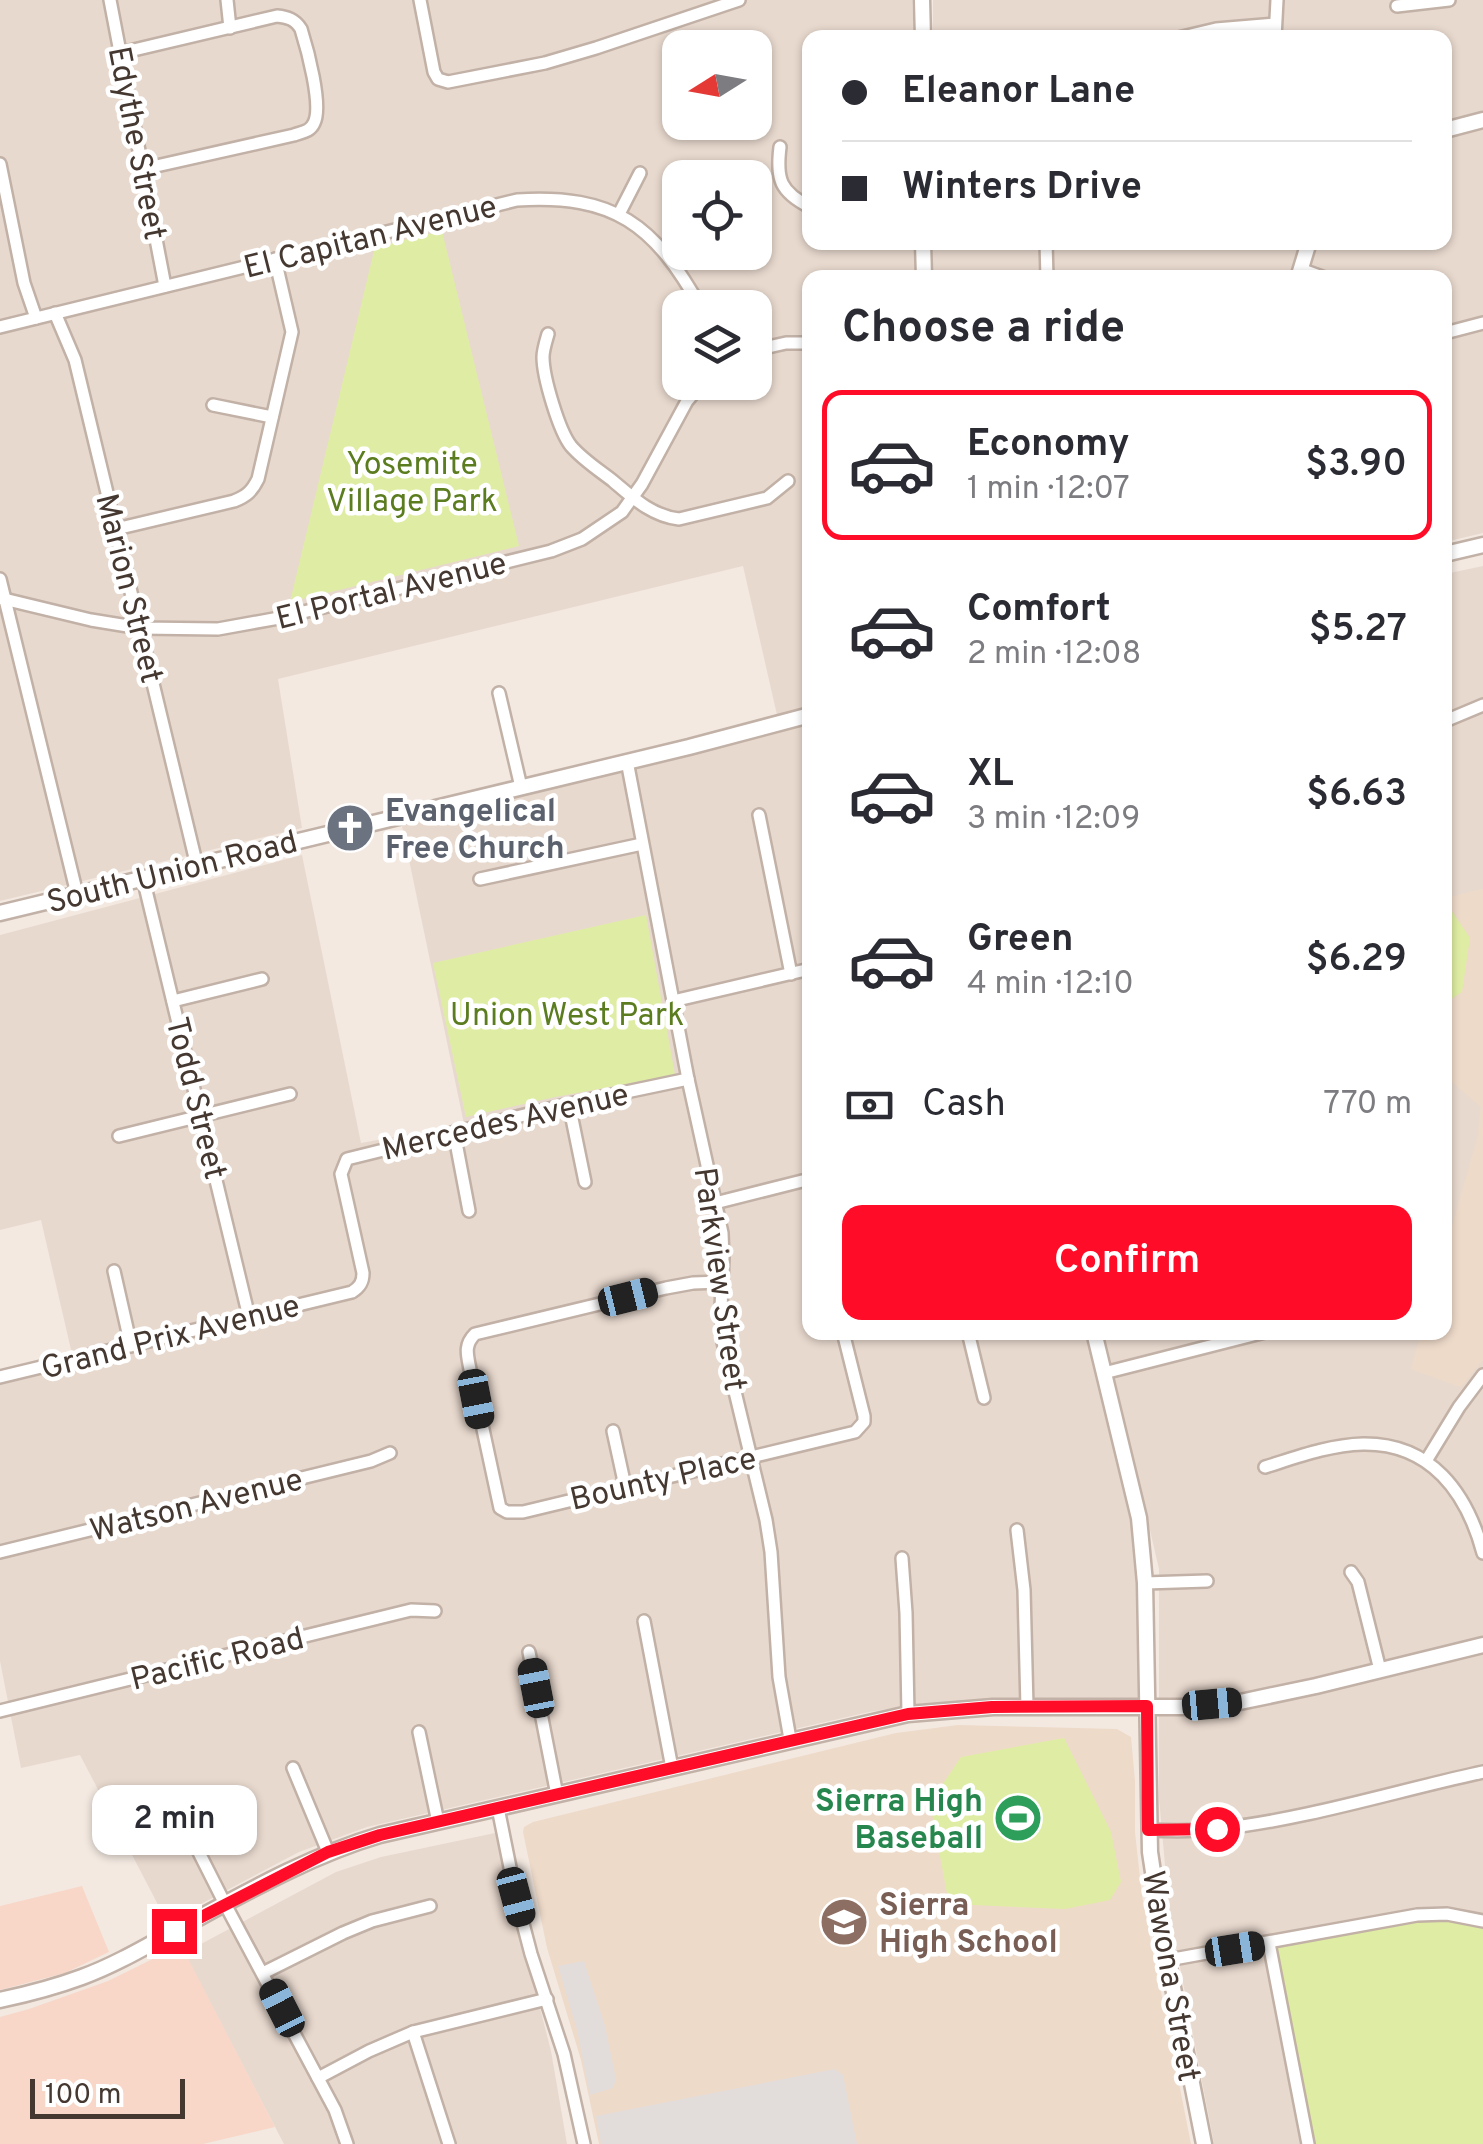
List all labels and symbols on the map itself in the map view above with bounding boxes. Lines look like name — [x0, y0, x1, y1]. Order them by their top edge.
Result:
north arrow — [662, 30, 772, 140]
street label: Edythe Street — [97, 44, 173, 244]
street label: El Capitan Avenue — [240, 188, 501, 290]
park label: Yosemite Village Park — [326, 446, 498, 523]
street label: Marion Street — [84, 490, 170, 688]
street label: El Portal Avenue — [272, 545, 511, 641]
place label: Evangelical Free Church — [385, 793, 565, 870]
church icon: Evangelical Free Church — [324, 802, 376, 854]
street label: South Union Road — [43, 823, 302, 924]
park label: Union West Park — [450, 997, 684, 1037]
street label: Todd Street — [155, 1013, 234, 1184]
street label: Mercedes Avenue — [378, 1076, 633, 1172]
street label: Parkview Street — [683, 1165, 754, 1394]
car — [595, 1275, 661, 1319]
street label: Grand Prix Avenue — [37, 1287, 304, 1390]
car — [456, 1367, 496, 1431]
street label: Bounty Place — [567, 1440, 761, 1522]
street label: Watson Avenue — [86, 1461, 307, 1553]
street label: Pacific Road — [127, 1620, 309, 1702]
car — [516, 1656, 556, 1720]
car — [1181, 1686, 1243, 1722]
place label: Sierra High Baseball — [815, 1783, 983, 1860]
callout: 2 min — [91, 1786, 256, 1856]
sports icon: Sierra High Baseball — [992, 1792, 1044, 1844]
route start — [1195, 1807, 1240, 1852]
car — [494, 1864, 538, 1930]
street label: Wawona Street — [1131, 1868, 1207, 2085]
place label: Sierra High School — [879, 1887, 1058, 1964]
school or university icon: Sierra High School — [818, 1896, 870, 1948]
route end — [152, 1909, 197, 1954]
car — [1203, 1929, 1267, 1969]
car — [255, 1974, 309, 2042]
scale bar — [30, 2074, 185, 2118]

